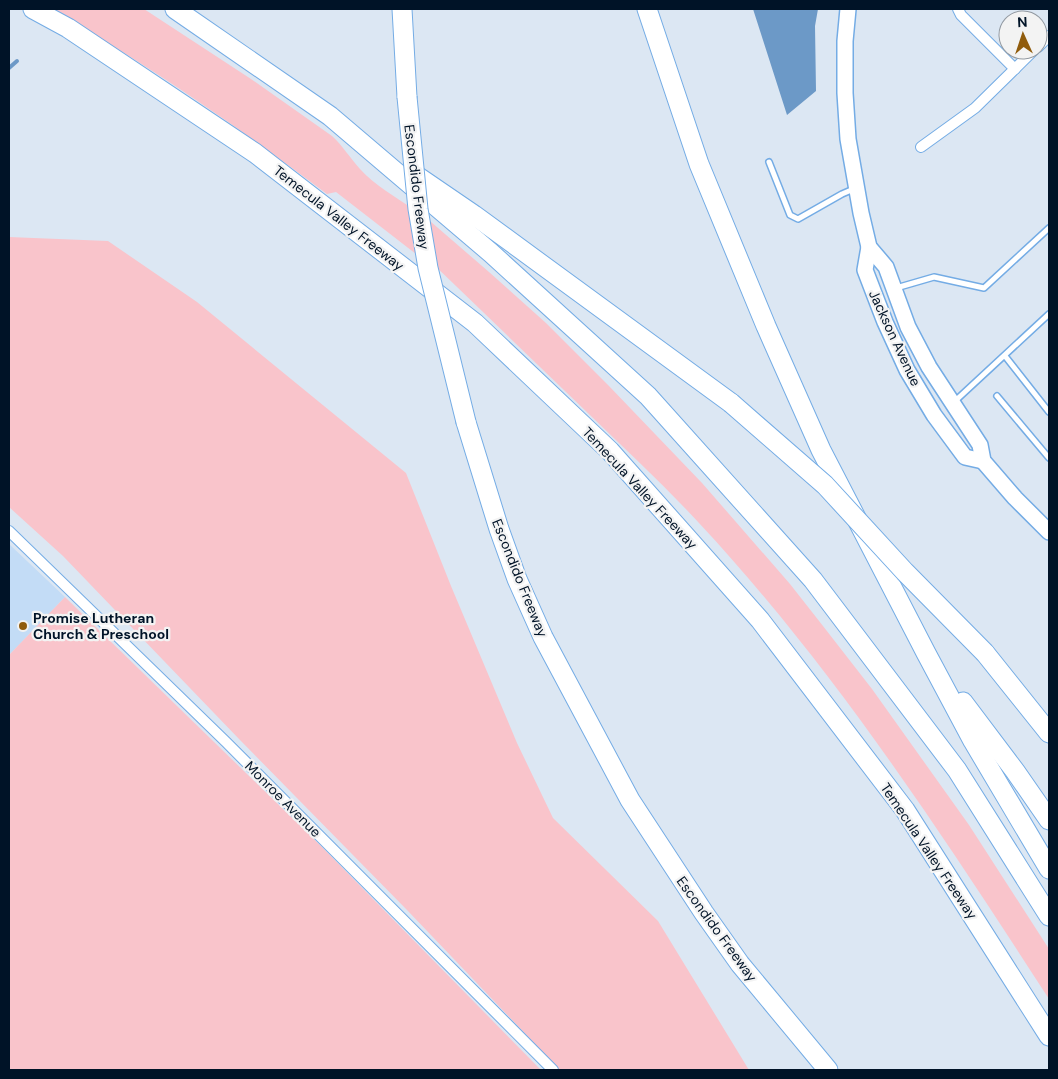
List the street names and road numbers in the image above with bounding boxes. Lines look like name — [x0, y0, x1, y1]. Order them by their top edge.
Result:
street label: Escondido Freeway — [400, 123, 434, 251]
street label: Temecula Valley Freeway — [270, 161, 408, 275]
street label: Jackson Avenue — [865, 287, 925, 389]
street label: Temecula Valley Freeway — [579, 423, 702, 553]
street label: Escondido Freeway — [488, 516, 552, 640]
street label: Monroe Avenue — [241, 757, 325, 841]
street label: Temecula Valley Freeway — [877, 779, 982, 923]
street label: Escondido Freeway — [673, 873, 761, 985]

